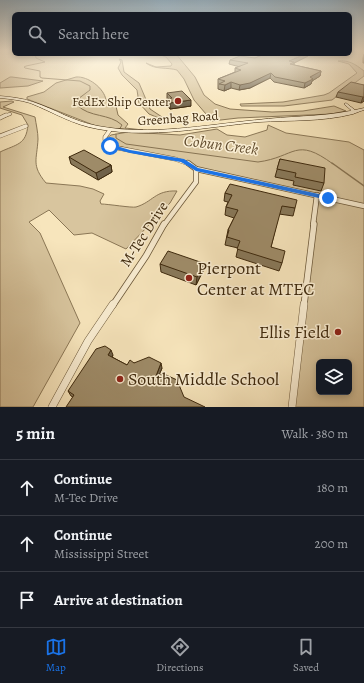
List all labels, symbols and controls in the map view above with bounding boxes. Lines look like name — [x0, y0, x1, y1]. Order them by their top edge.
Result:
search box — [12, 12, 352, 56]
icon: search — [26, 23, 48, 45]
text: Search here — [58, 24, 129, 44]
place label: FedEx Ship Center — [72, 93, 170, 110]
marker: FedEx Ship Center — [173, 96, 183, 106]
street label: Greenbag Road — [137, 107, 219, 129]
water label: Cobun Creek — [183, 130, 259, 160]
route start — [101, 137, 119, 155]
route end — [319, 189, 337, 207]
street label: M-Tec Drive — [115, 197, 173, 270]
place label: Pierpont Center at MTEC — [197, 256, 315, 301]
marker: Pierpont Center at MTEC — [184, 273, 194, 283]
place label: Ellis Field — [259, 320, 330, 344]
marker: Ellis Field — [333, 327, 343, 337]
map controls — [316, 359, 352, 395]
button: layers — [316, 359, 352, 395]
place label: South Middle School — [128, 367, 280, 391]
marker: South Middle School — [115, 374, 125, 384]
text: 5 min — [16, 422, 55, 445]
text: Walk · 380 m — [281, 425, 348, 442]
text: Continue — [54, 469, 112, 489]
icon: ahead — [16, 477, 38, 499]
text: 180 m — [317, 479, 348, 496]
text: M-Tec Drive — [54, 489, 118, 506]
text: Continue — [54, 525, 112, 545]
icon: ahead — [16, 533, 38, 555]
text: 200 m — [315, 535, 348, 552]
text: Mississippi Street — [54, 545, 149, 562]
icon: arrive — [16, 589, 38, 611]
text: Arrive at destination — [54, 590, 183, 610]
tab: Map — [45, 636, 67, 675]
tab: Directions — [156, 636, 204, 675]
tab: Saved — [293, 636, 319, 675]

